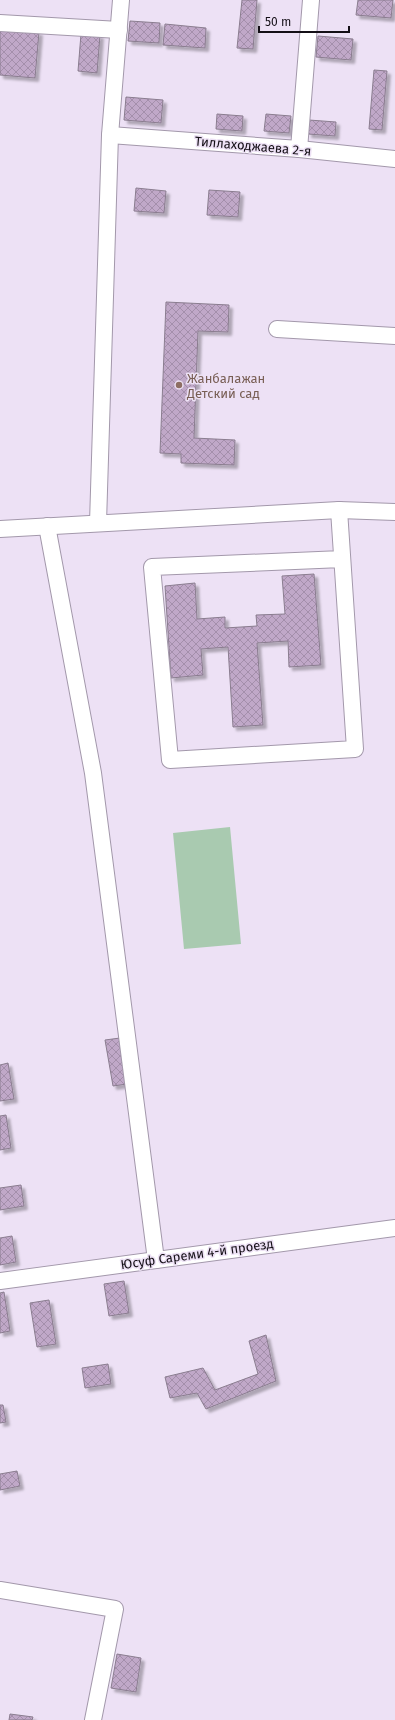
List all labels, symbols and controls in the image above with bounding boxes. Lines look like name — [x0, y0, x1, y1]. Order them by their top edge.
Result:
scale bar — [259, 8, 349, 34]
text: 50 m — [265, 15, 291, 29]
street label: Тиллаходжаева 2-я — [194, 133, 312, 159]
place label: Жанбалажан Детский сад — [186, 371, 265, 401]
marker: Жанбалажан Детский сад — [174, 380, 184, 390]
street label: Юсуф Сареми 4-й проезд — [120, 1236, 274, 1272]

